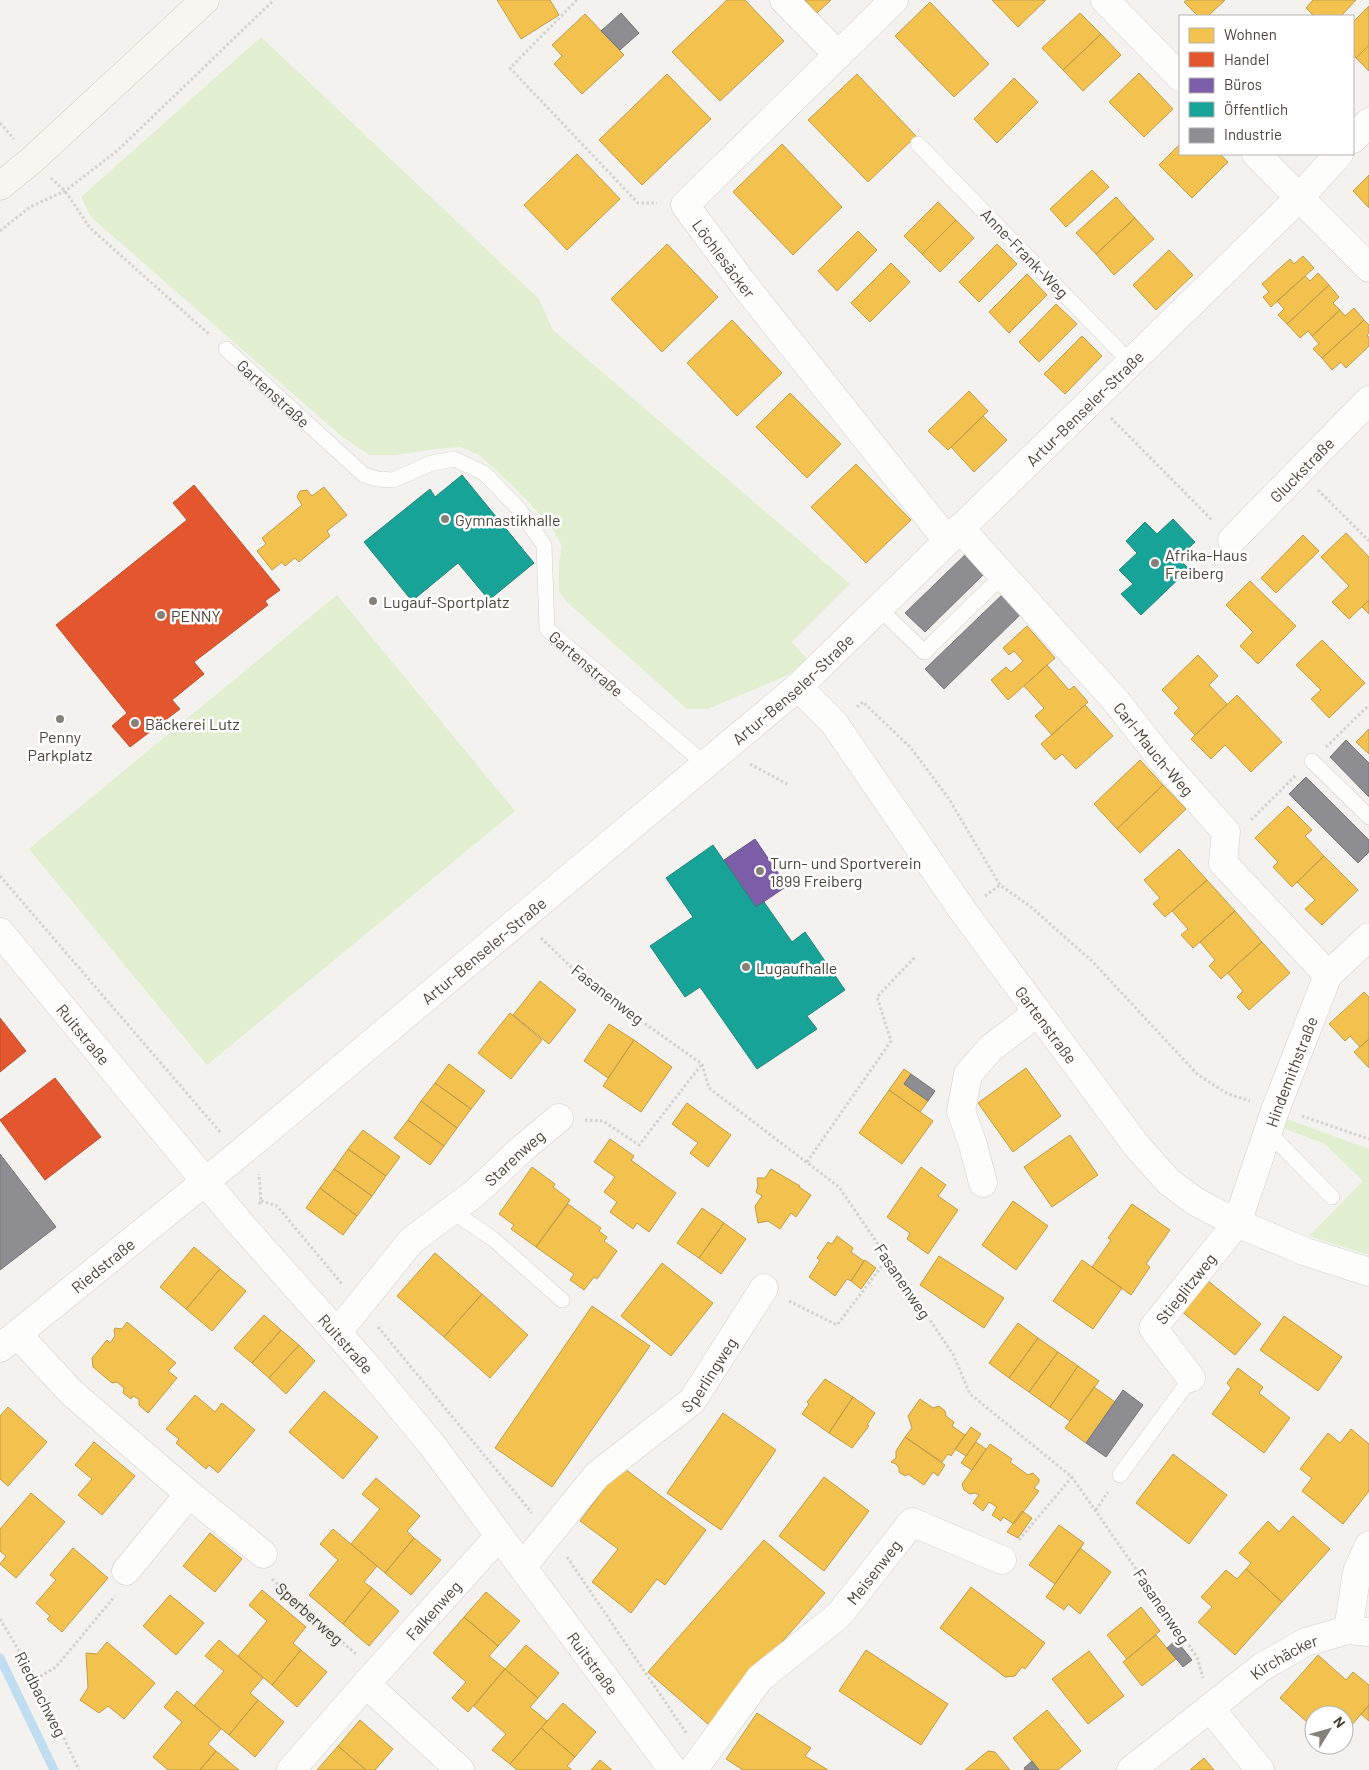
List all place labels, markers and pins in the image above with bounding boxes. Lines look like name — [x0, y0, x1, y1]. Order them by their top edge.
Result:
place label: Gymnastikhalle — [455, 510, 561, 529]
marker: Gymnastikhalle — [439, 513, 451, 525]
place label: Afrika-Haus Freiberg — [1165, 545, 1247, 582]
marker: Afrika-Haus Freiberg — [1149, 557, 1161, 569]
place label: Lugauf-Sportplatz — [383, 592, 509, 611]
marker: Lugauf-Sportplatz — [367, 595, 379, 607]
place label: PENNY — [171, 606, 221, 625]
marker: PENNY — [155, 609, 167, 621]
marker: Penny Parkplatz — [54, 713, 66, 725]
place label: Bäckerei Lutz — [145, 714, 240, 733]
marker: Bäckerei Lutz — [129, 717, 141, 729]
place label: Penny Parkplatz — [27, 727, 93, 764]
place label: Turn- und Sportverein 1899 Freiberg — [770, 853, 921, 890]
marker: Turn- und Sportverein 1899 Freiberg — [754, 865, 766, 877]
place label: Lugaufhalle — [756, 958, 837, 977]
marker: Lugaufhalle — [740, 961, 752, 973]

